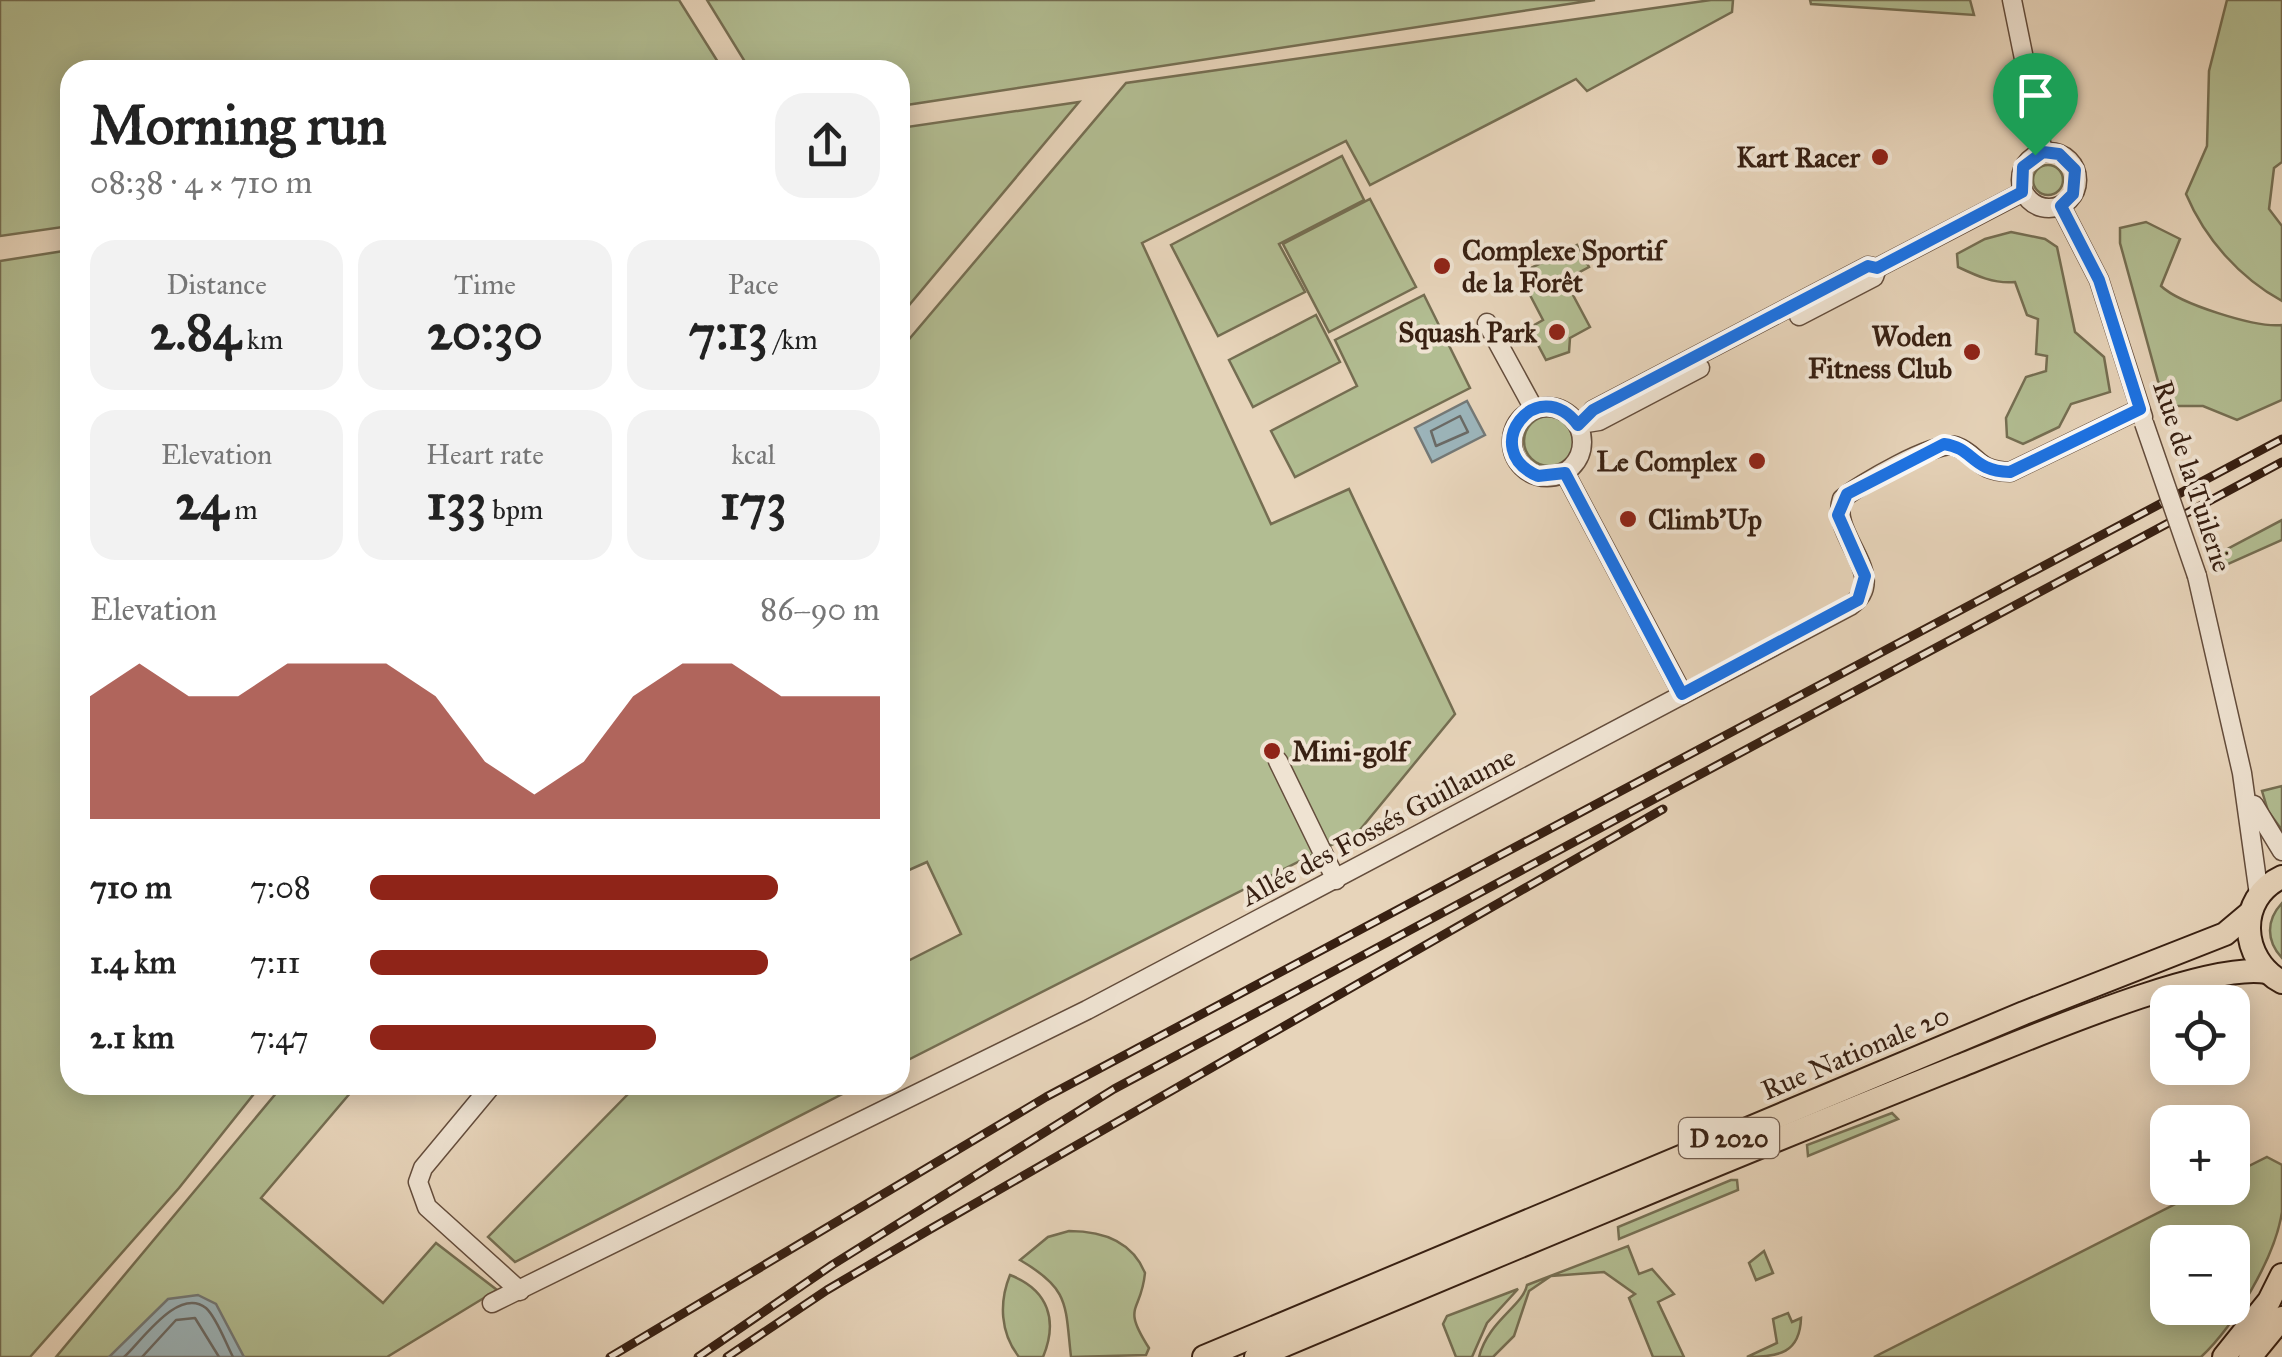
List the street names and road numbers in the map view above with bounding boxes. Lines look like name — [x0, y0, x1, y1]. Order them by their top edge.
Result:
street label: Rue de la Tuilerie — [2145, 376, 2240, 576]
street label: Allée des Fossés Guillaume — [1234, 739, 1521, 914]
street label: Rue Nationale 20 — [1756, 997, 1955, 1108]
road number: D 2020 — [1679, 1118, 1779, 1158]

